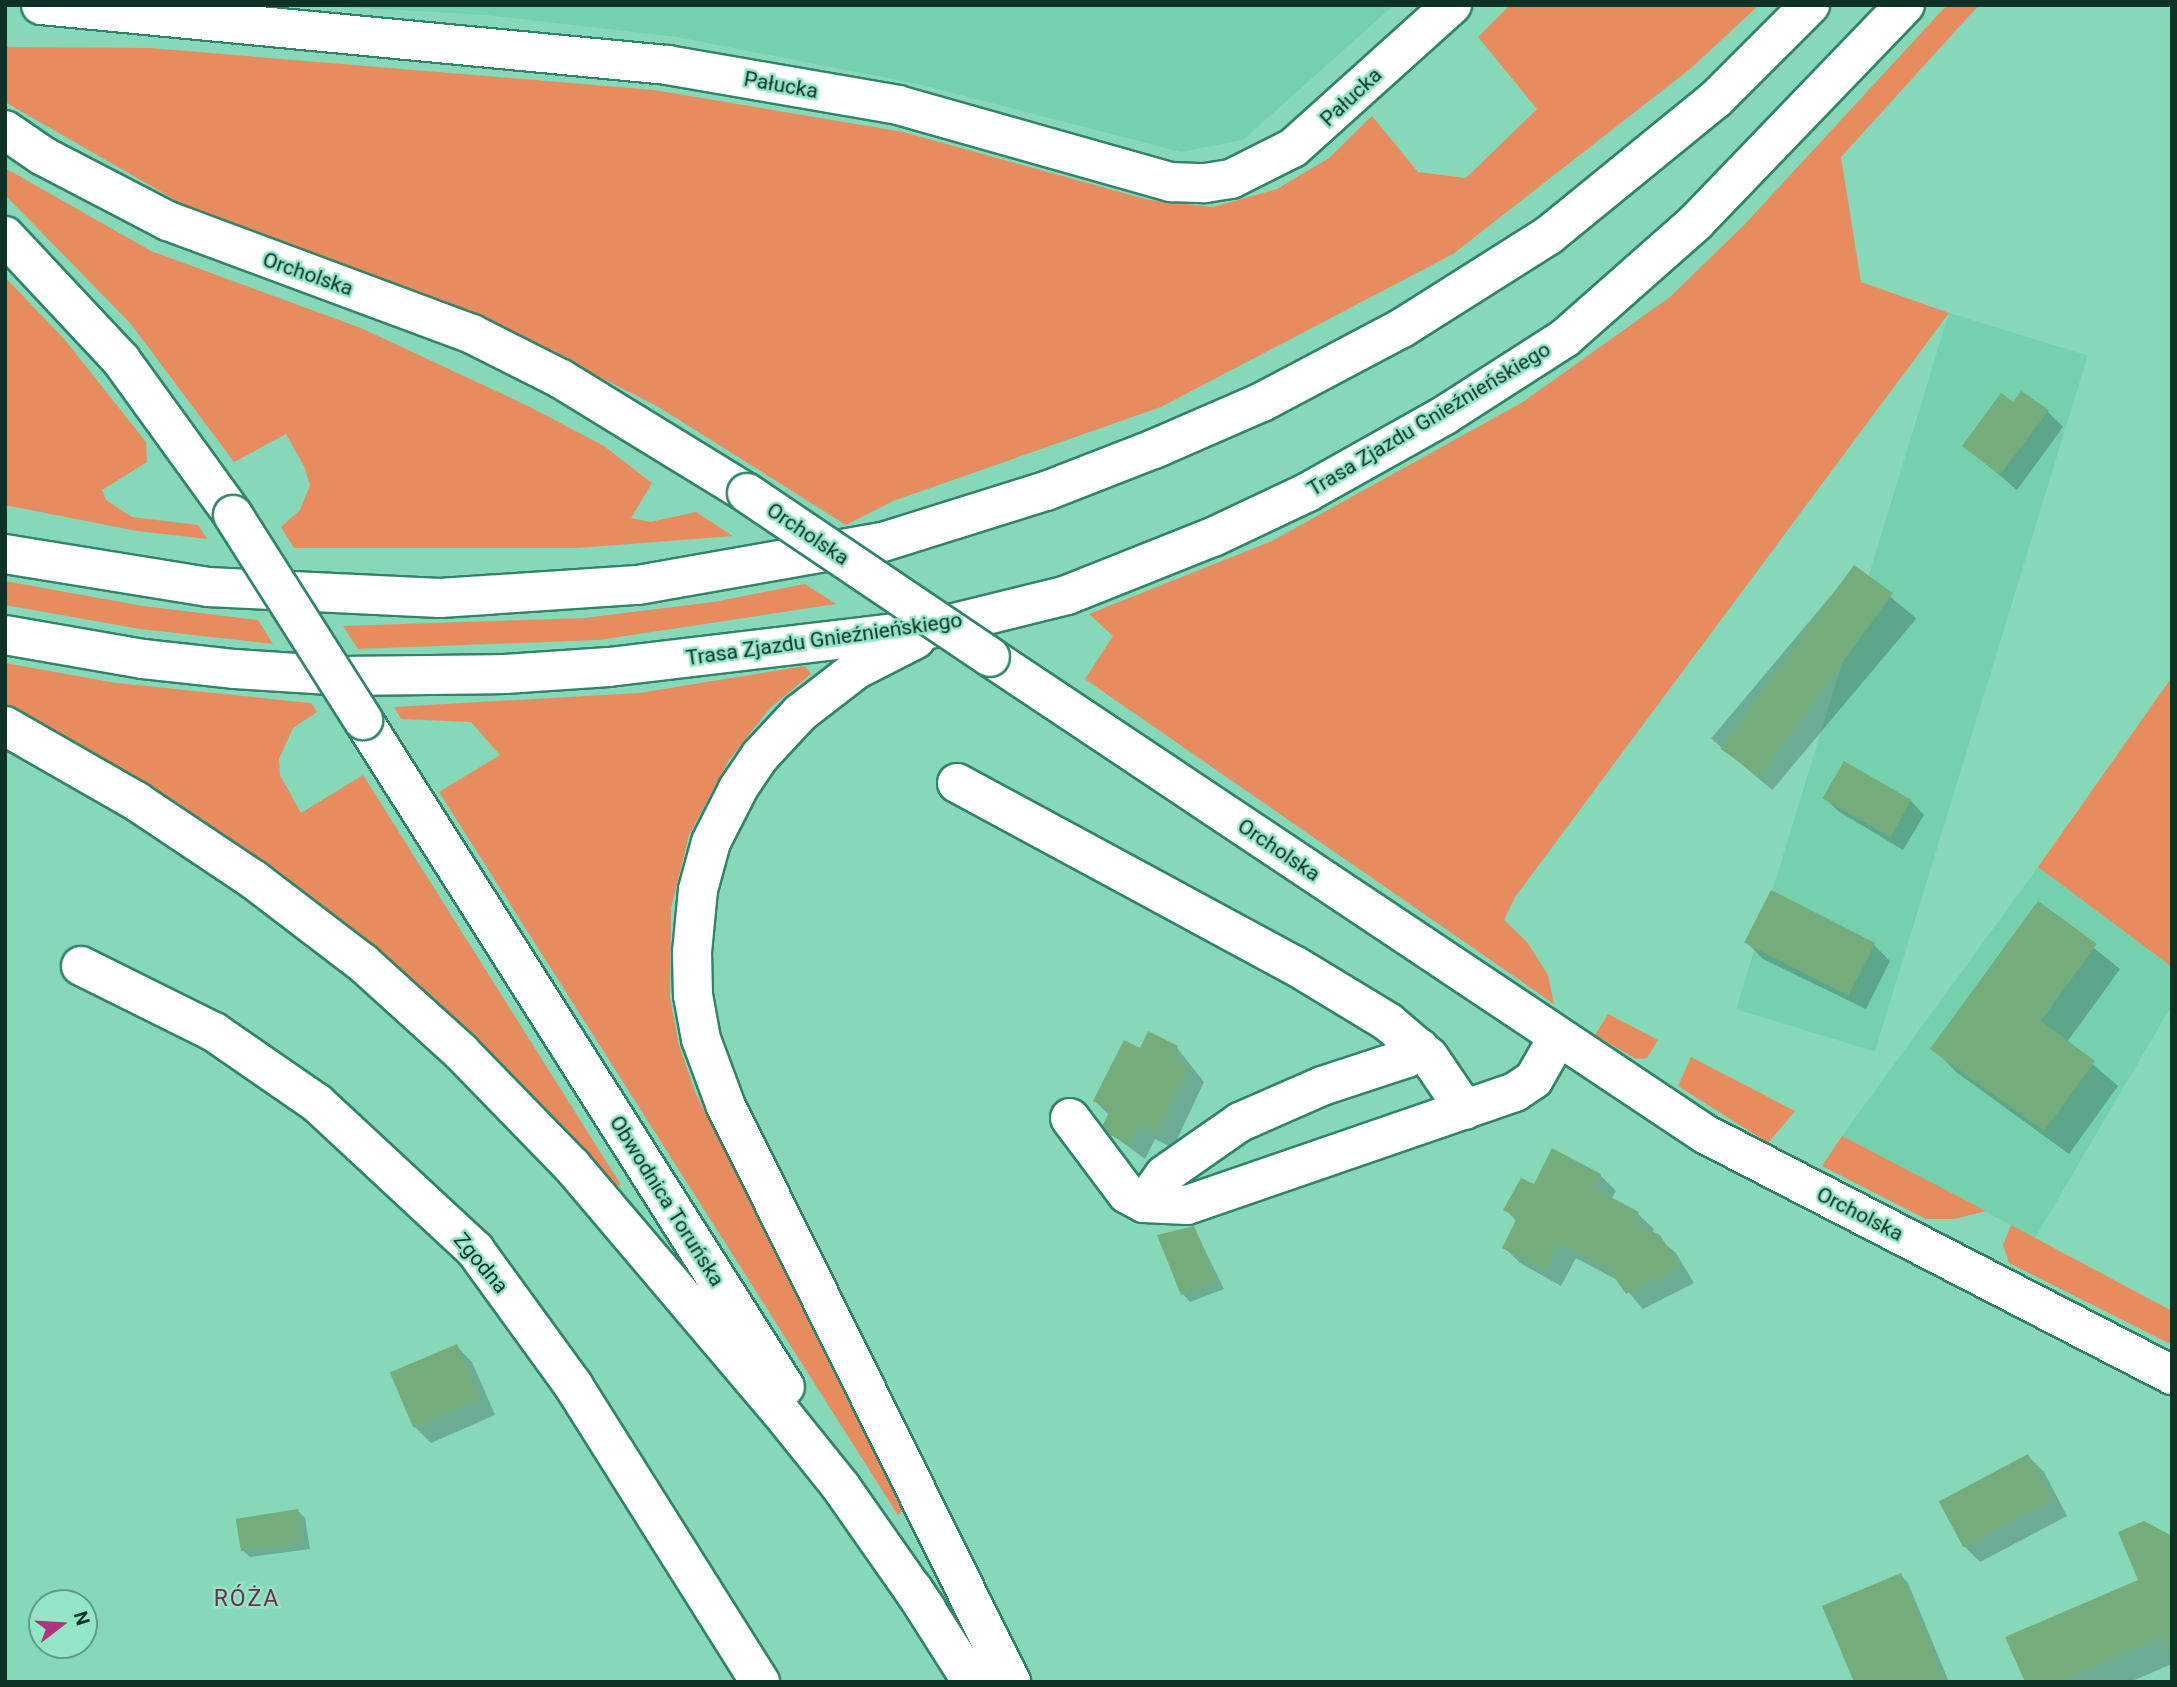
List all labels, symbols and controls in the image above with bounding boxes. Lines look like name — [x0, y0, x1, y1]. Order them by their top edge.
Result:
street label: Pałucka — [1315, 62, 1387, 132]
street label: Pałucka — [742, 66, 820, 104]
street label: Orcholska — [259, 247, 357, 301]
street label: Trasa Zjazdu Gnieźnieńskiego — [1303, 336, 1555, 502]
street label: Orcholska — [762, 497, 854, 571]
street label: Trasa Zjazdu Gnieźnieńskiego — [684, 607, 964, 671]
street label: Orcholska — [1233, 813, 1325, 887]
street label: Obwodnica Toruńska — [604, 1111, 730, 1291]
street label: Orcholska — [1812, 1181, 1908, 1247]
street label: Zgodna — [449, 1228, 513, 1298]
district label: RÓŻA — [214, 1585, 280, 1613]
north arrow — [28, 1589, 98, 1659]
text: N — [69, 1609, 95, 1628]

